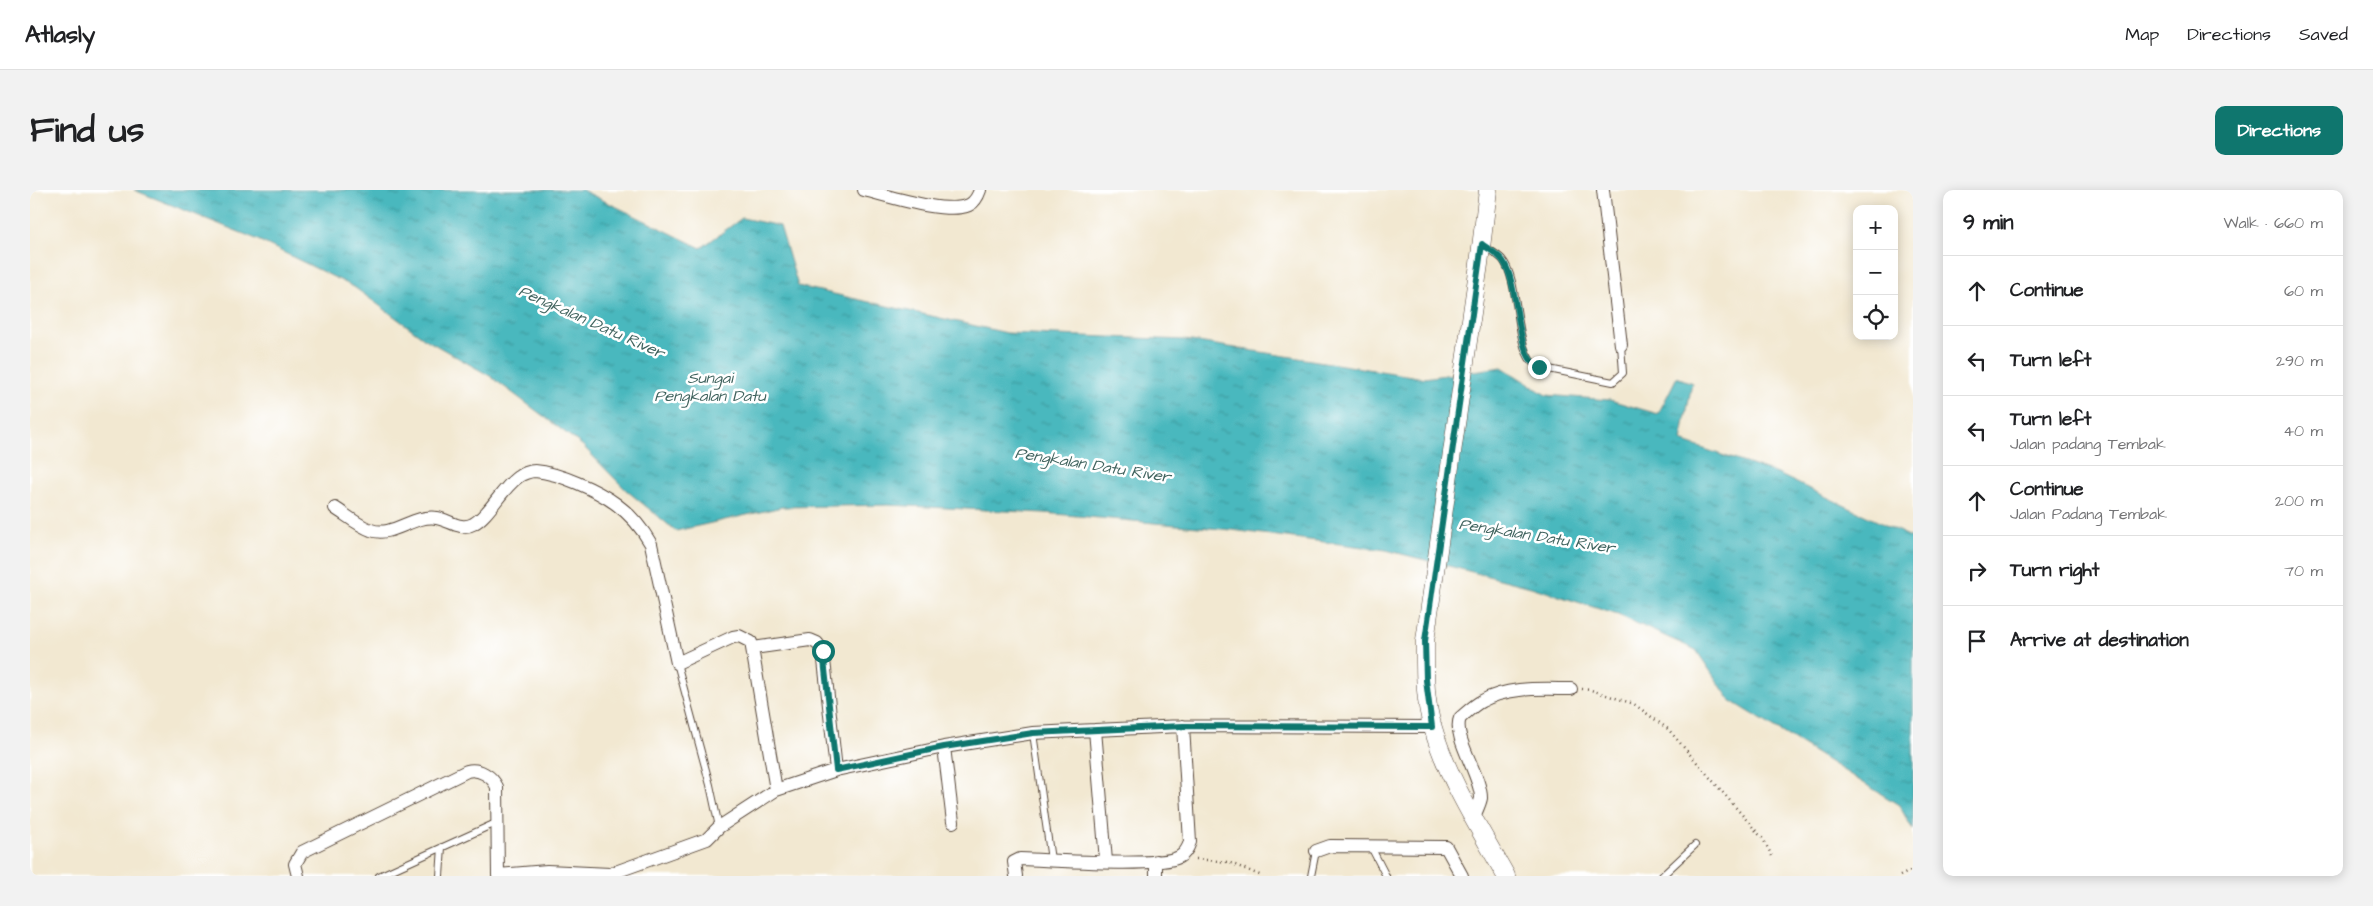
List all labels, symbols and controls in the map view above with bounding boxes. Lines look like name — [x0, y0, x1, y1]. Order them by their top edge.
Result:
text: Atlasly — [25, 18, 95, 52]
text: Map — [2125, 22, 2159, 47]
text: Directions — [2187, 22, 2271, 47]
text: Saved — [2299, 22, 2348, 47]
text: Find us — [30, 106, 144, 155]
button: Directions — [2215, 106, 2343, 155]
map controls — [1853, 205, 1898, 340]
button: + — [1853, 205, 1898, 250]
text: 9 min — [1963, 208, 2013, 237]
text: Walk · 660 m — [2223, 212, 2323, 234]
button: − — [1853, 250, 1898, 295]
icon: ahead — [1963, 277, 1991, 305]
text: Continue — [2010, 277, 2084, 304]
water label: Pengkalan Datu River — [515, 280, 670, 366]
text: 60 m — [2284, 280, 2323, 302]
button: locate — [1853, 295, 1898, 340]
icon: left — [1963, 347, 1991, 375]
text: Turn left — [2010, 347, 2091, 374]
text: 290 m — [2276, 350, 2323, 372]
route end — [1528, 356, 1551, 379]
water label: Sungai Pengkalan Datu — [654, 367, 767, 408]
text: Turn left — [2010, 406, 2091, 433]
icon: left — [1963, 417, 1991, 445]
text: 40 m — [2283, 420, 2323, 442]
text: Jalan padang Tembak — [2010, 433, 2166, 455]
water label: Pengkalan Datu River — [1013, 442, 1174, 489]
text: Continue — [2010, 476, 2084, 503]
icon: ahead — [1963, 487, 1991, 515]
text: 200 m — [2275, 490, 2323, 512]
text: Jalan Padang Tembak — [2010, 503, 2167, 525]
water label: Pengkalan Datu River — [1457, 513, 1618, 560]
icon: right — [1963, 557, 1991, 585]
text: Turn right — [2010, 557, 2099, 584]
text: 70 m — [2284, 560, 2323, 582]
icon: arrive — [1963, 627, 1991, 655]
text: Arrive at destination — [2010, 627, 2189, 654]
route start — [812, 640, 835, 663]

